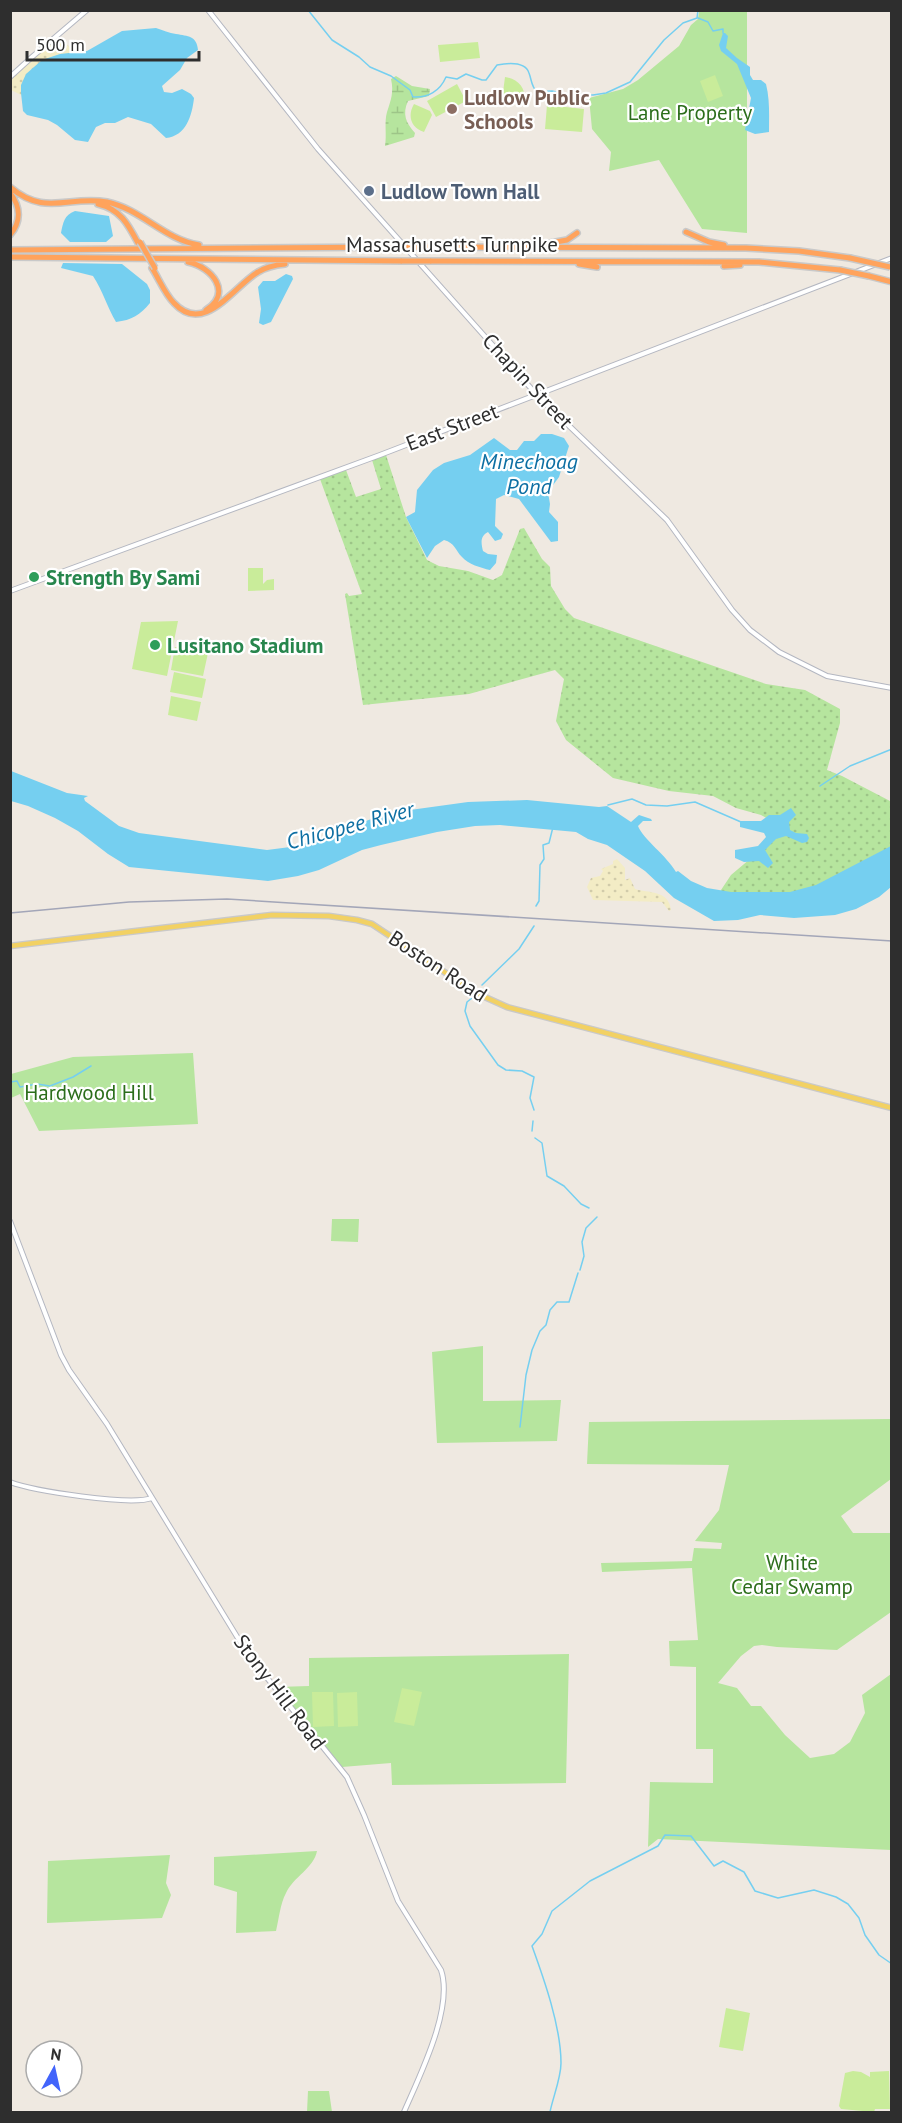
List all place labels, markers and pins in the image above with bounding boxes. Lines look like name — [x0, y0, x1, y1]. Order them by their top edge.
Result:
place label: Ludlow Public Schools — [464, 84, 590, 135]
marker: Ludlow Public Schools — [445, 102, 459, 116]
place label: Ludlow Town Hall — [381, 178, 540, 205]
marker: Ludlow Town Hall — [362, 184, 376, 198]
place label: Strength By Sami — [46, 564, 200, 591]
marker: Strength By Sami — [27, 570, 41, 584]
place label: Lusitano Stadium — [167, 632, 323, 659]
marker: Lusitano Stadium — [148, 638, 162, 652]

